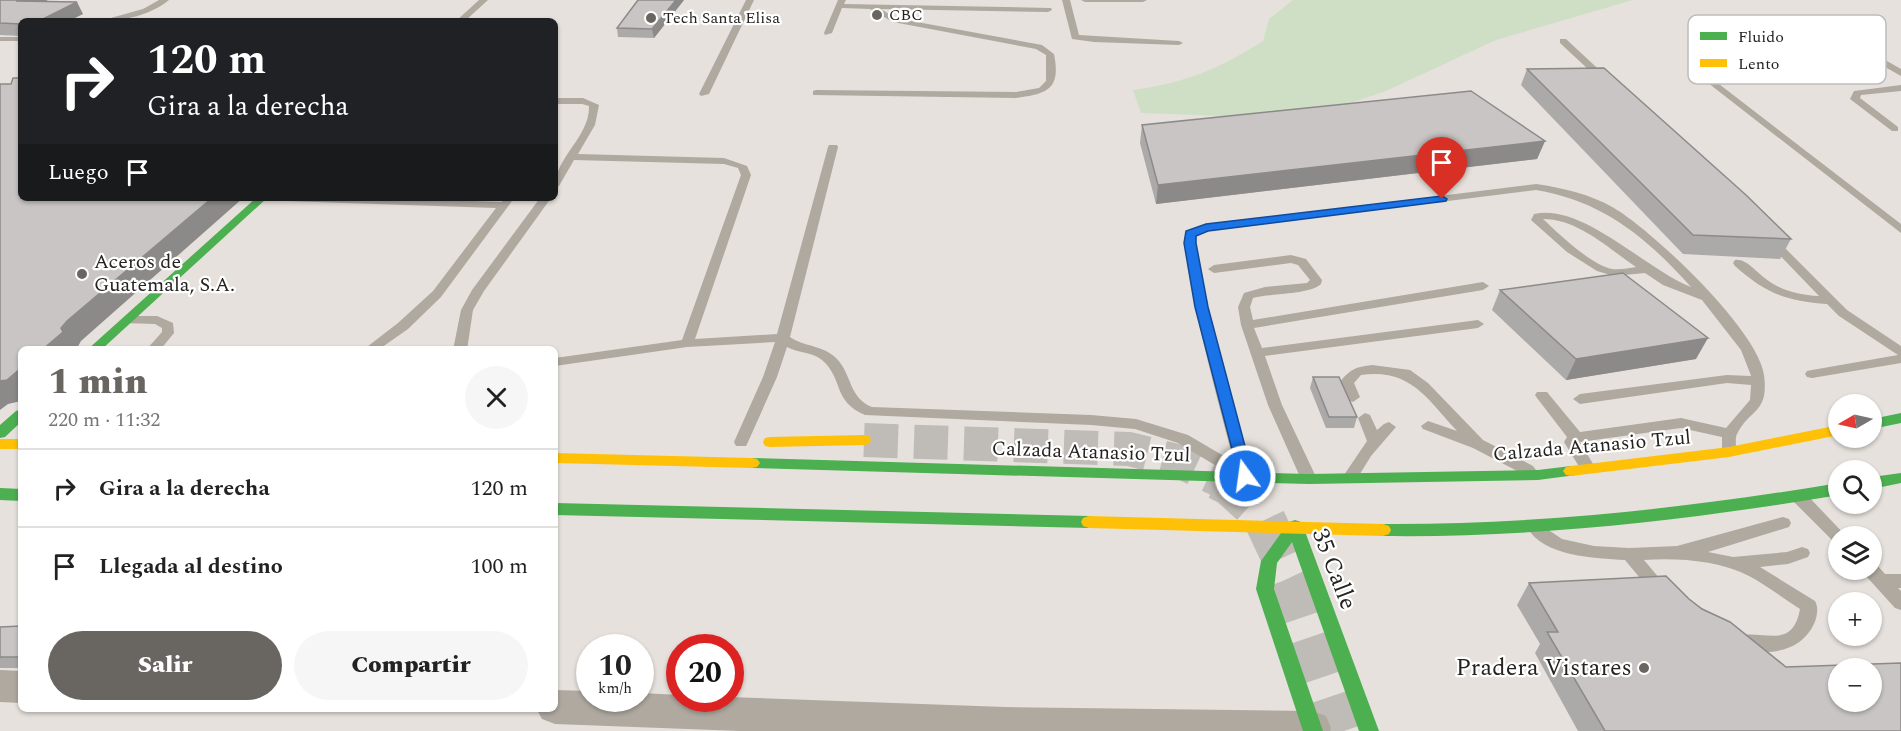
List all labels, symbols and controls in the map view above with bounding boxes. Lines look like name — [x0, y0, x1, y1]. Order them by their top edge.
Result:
place label: CBC — [889, 3, 923, 27]
place label: Tech Santa Elisa — [663, 6, 780, 30]
marker: CBC — [870, 8, 884, 22]
marker: Tech Santa Elisa — [644, 11, 658, 25]
legend — [1688, 15, 1886, 84]
text: Fluido — [1738, 25, 1784, 49]
text: 120 m — [147, 29, 266, 92]
icon: right — [48, 42, 126, 120]
text: Lento — [1738, 52, 1779, 76]
text: Gira a la derecha — [147, 86, 349, 128]
pin — [1416, 137, 1467, 199]
icon: arrive — [1425, 146, 1458, 179]
text: Luego — [48, 156, 109, 189]
icon: arrive — [121, 156, 154, 189]
place label: Aceros de Guatemala, S.A. — [94, 247, 235, 300]
marker: Aceros de Guatemala, S.A. — [75, 267, 89, 281]
text: 1 min — [48, 355, 148, 410]
button: close — [465, 366, 528, 429]
north arrow — [1828, 394, 1882, 448]
map controls — [1828, 394, 1882, 712]
text: 220 m · 11:32 — [48, 405, 160, 435]
street label: Calzada Atanasio Tzul — [1492, 422, 1692, 470]
street label: Calzada Atanasio Tzul — [991, 434, 1191, 470]
position arrow — [1213, 444, 1277, 508]
button: search — [1828, 460, 1882, 514]
icon: right — [48, 472, 81, 505]
text: Gira a la derecha — [99, 472, 270, 505]
text: 120 m — [471, 472, 528, 505]
street label: 35 Calle — [1302, 523, 1366, 615]
button: layers — [1828, 526, 1882, 580]
icon: arrive — [48, 550, 81, 583]
text: Llegada al destino — [99, 550, 283, 583]
text: 100 m — [471, 550, 528, 583]
button: + — [1828, 592, 1882, 646]
button: Salir — [48, 631, 282, 700]
button: Compartir — [294, 631, 528, 700]
speed limit sign: 20 — [666, 634, 744, 712]
text: 10 — [598, 643, 632, 689]
place label: Pradera Vistares — [1456, 650, 1632, 686]
button: − — [1828, 658, 1882, 712]
marker: Pradera Vistares — [1637, 661, 1651, 675]
text: km/h — [598, 677, 632, 700]

